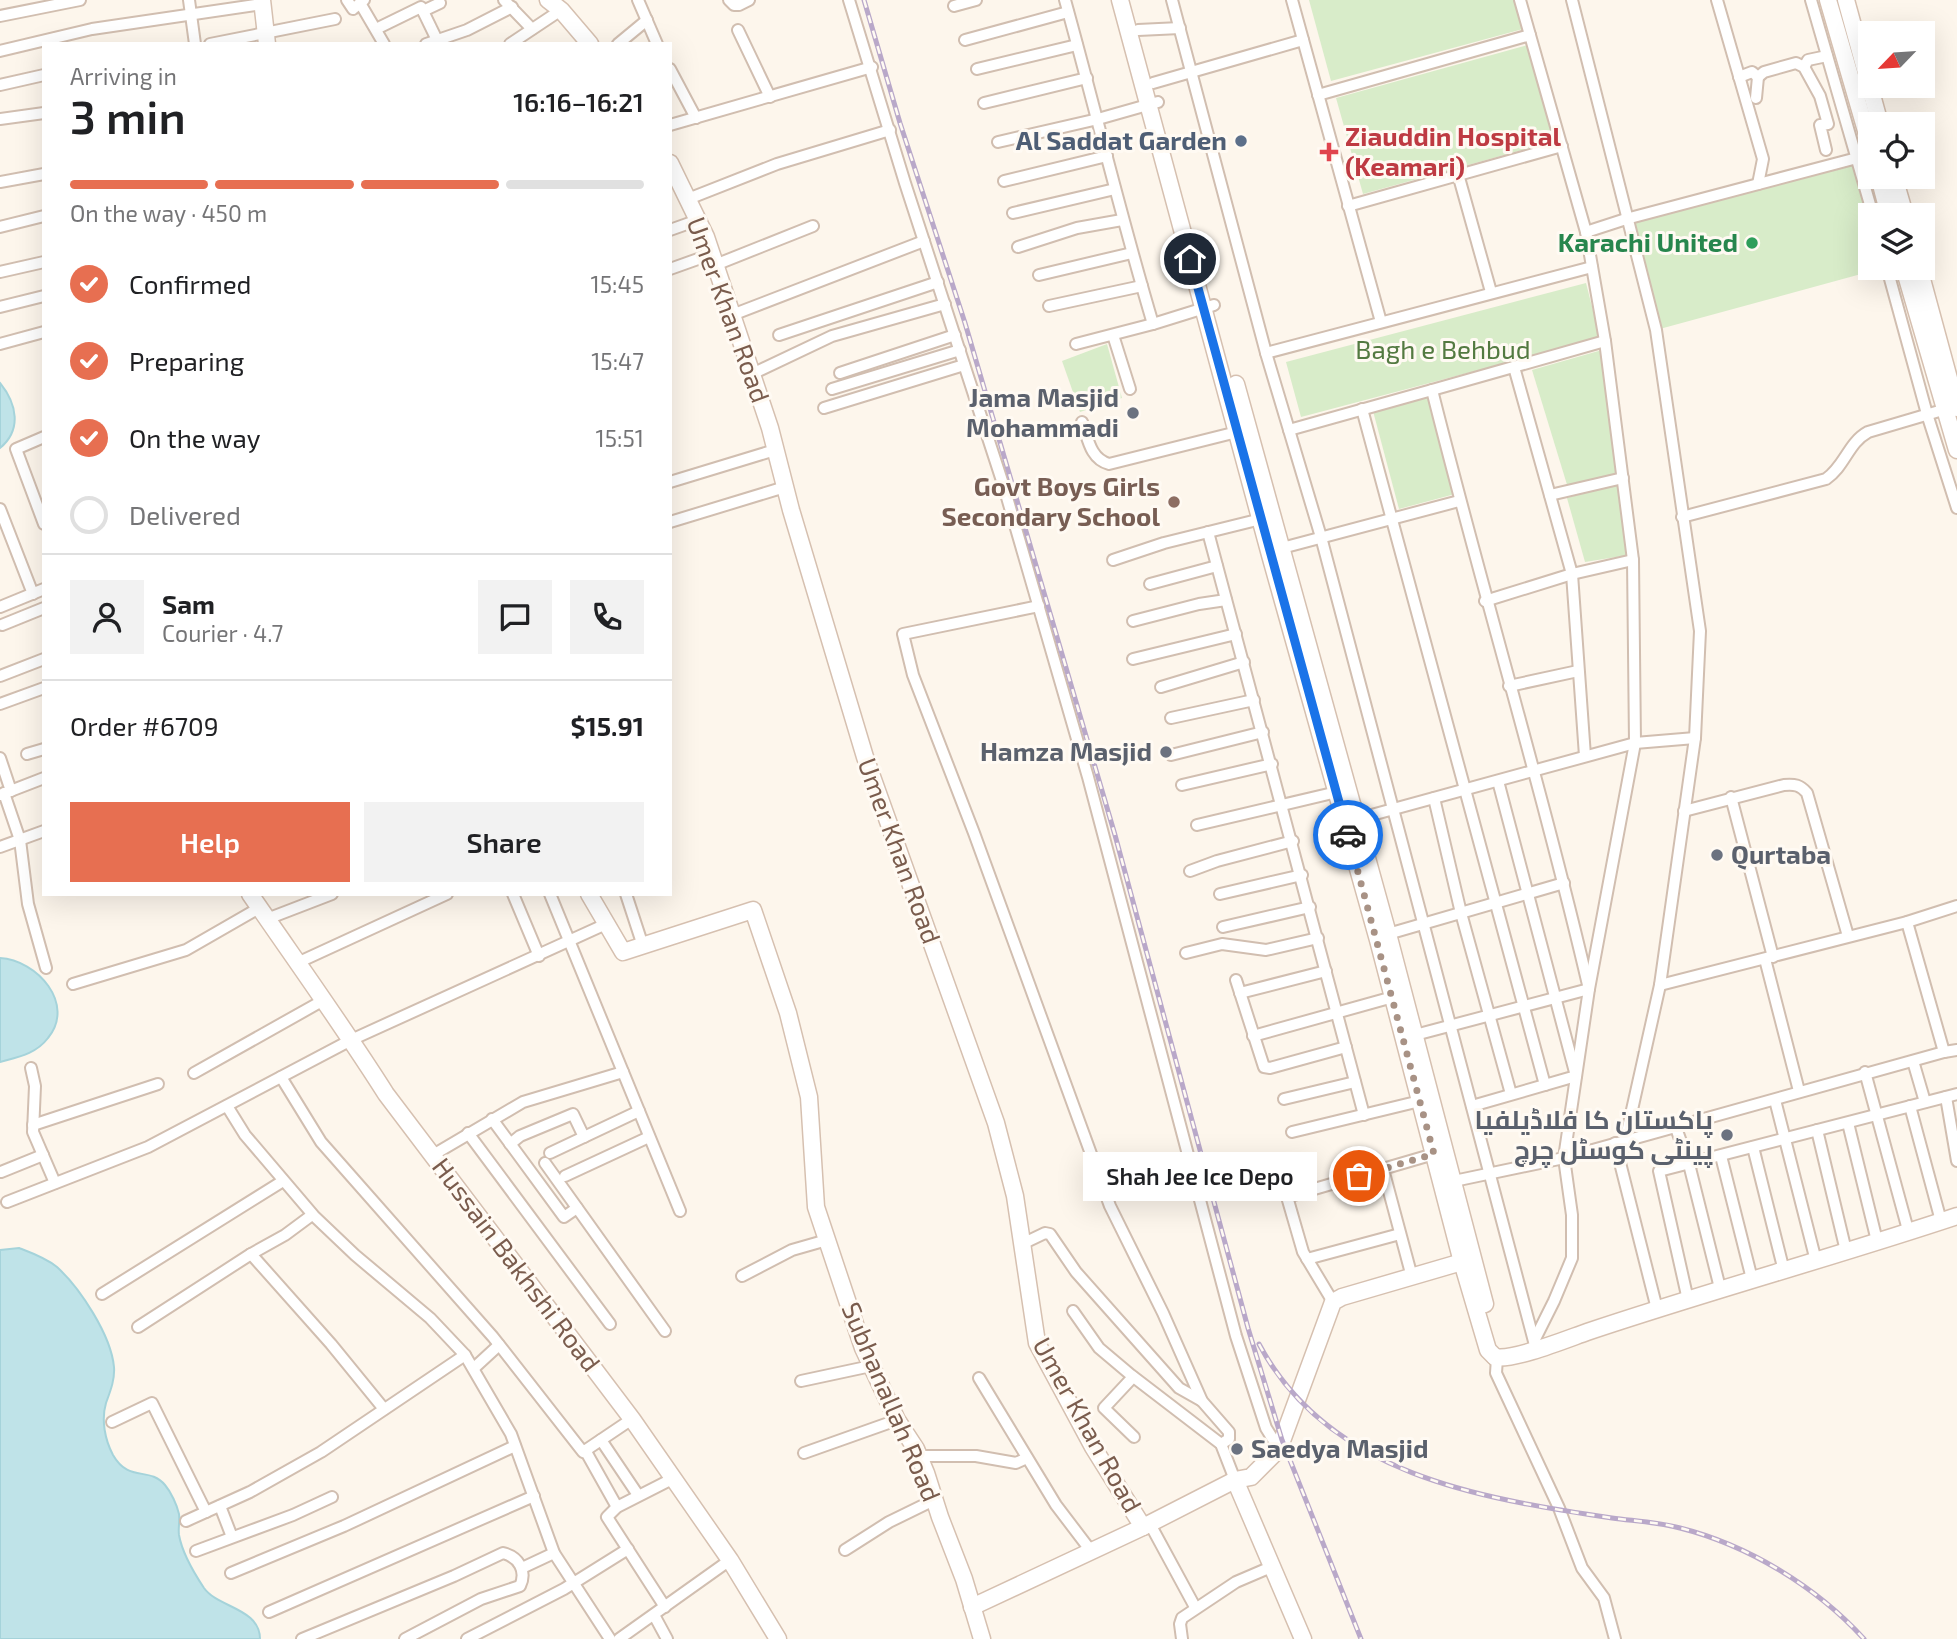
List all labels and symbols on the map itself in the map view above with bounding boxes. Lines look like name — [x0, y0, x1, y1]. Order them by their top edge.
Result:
north arrow — [1858, 21, 1936, 98]
place label: Ziauddin Hospital (Keamari) — [1345, 120, 1561, 181]
place label: Al Saddat Garden — [1016, 124, 1227, 155]
marker: Al Saddat Garden — [1233, 133, 1249, 149]
marker: Ziauddin Hospital (Keamari) — [1319, 142, 1339, 162]
street label: Umer Khan Road — [681, 212, 777, 407]
place label: Karachi United — [1558, 226, 1738, 257]
pin — [1160, 229, 1220, 289]
marker: Karachi United — [1744, 235, 1760, 251]
park label: Bagh e Behbud — [1355, 333, 1531, 364]
place label: Jama Masjid Mohammadi — [966, 381, 1119, 442]
marker: Jama Masjid Mohammadi — [1125, 405, 1141, 421]
place label: Govt Boys Girls Secondary School — [942, 470, 1160, 532]
marker: Govt Boys Girls Secondary School — [1166, 494, 1182, 510]
place label: Hamza Masjid — [980, 735, 1152, 766]
marker: Hamza Masjid — [1158, 744, 1174, 760]
street label: Umer Khan Road — [852, 753, 948, 948]
courier — [1313, 800, 1383, 870]
place label: Qurtaba — [1731, 838, 1831, 870]
marker: Qurtaba — [1709, 847, 1725, 863]
place label: پاکستان کا فلاڈیلفیا پینٹی کوسٹل چرچ — [1474, 1103, 1713, 1168]
marker: پاکستان کا فلاڈیلفیا پینٹی کوسٹل چرچ — [1719, 1127, 1735, 1143]
pin — [1329, 1146, 1389, 1206]
street label: Hussain Bakhshi Road — [427, 1151, 608, 1377]
callout: Shah Jee Ice Depo — [1082, 1152, 1317, 1200]
street label: Subhanallah Road — [836, 1297, 948, 1506]
street label: Umer Khan Road — [1027, 1331, 1149, 1517]
place label: Saedya Masjid — [1251, 1432, 1429, 1464]
marker: Saedya Masjid — [1229, 1441, 1245, 1457]

